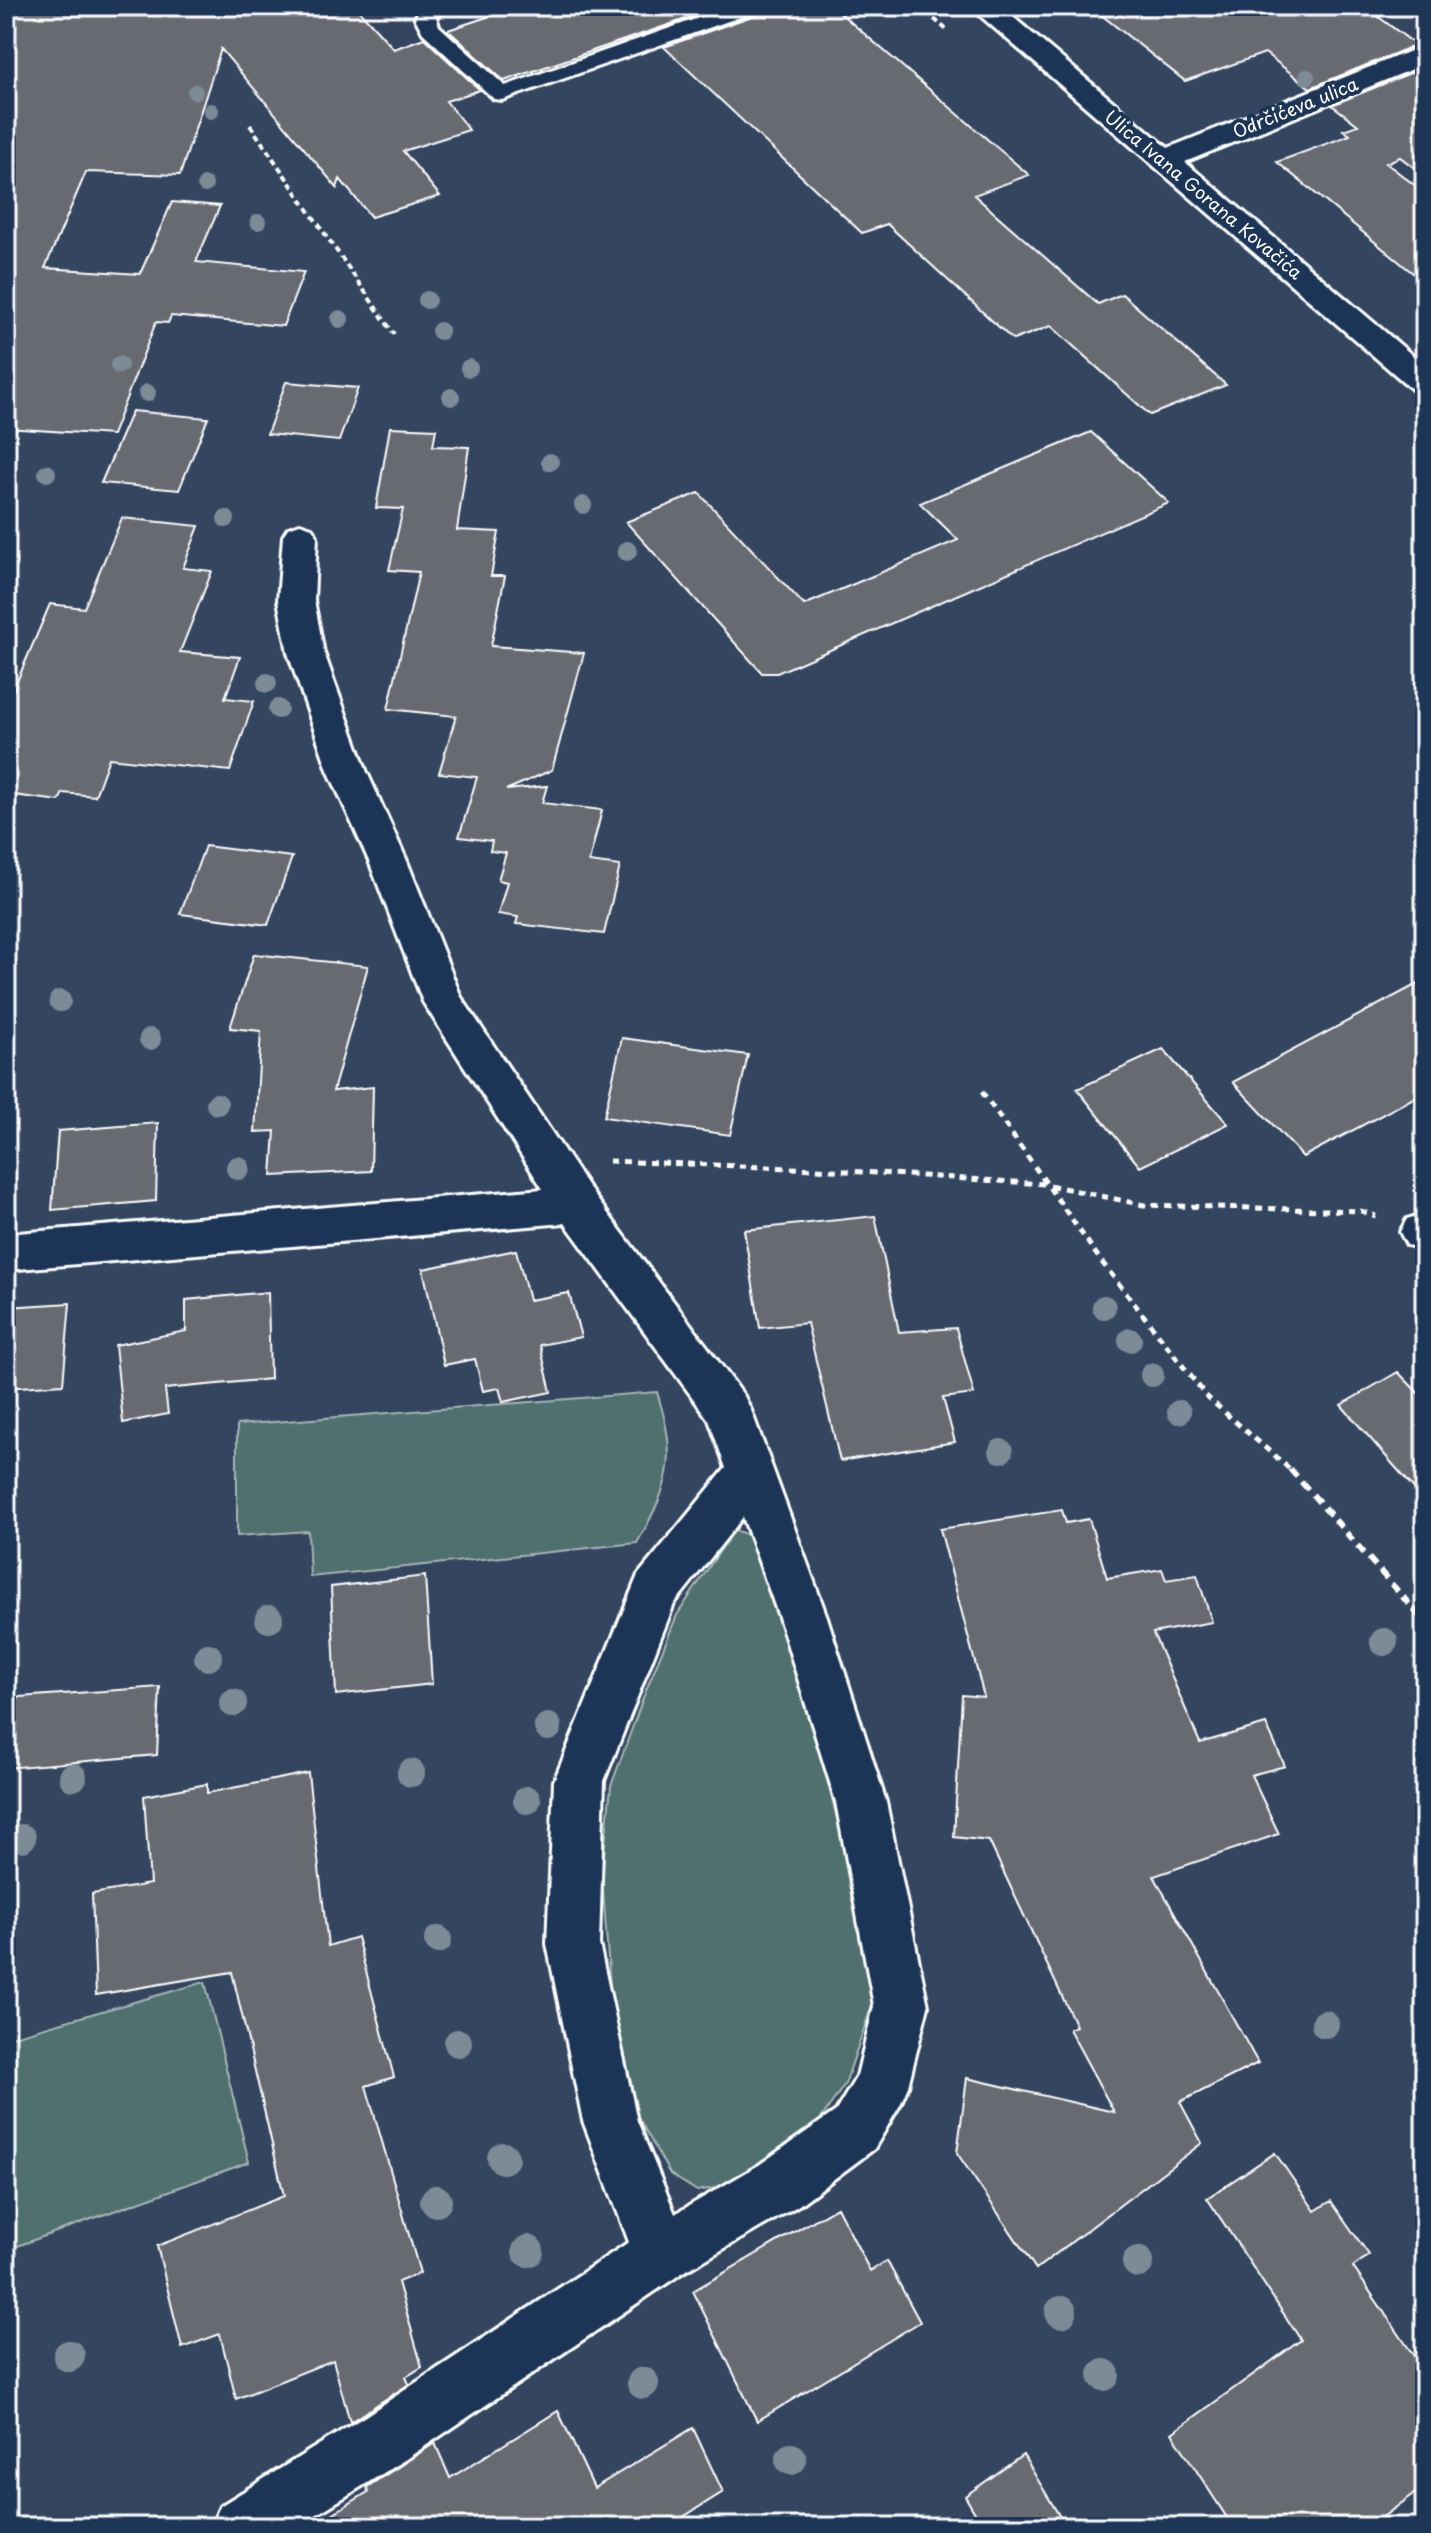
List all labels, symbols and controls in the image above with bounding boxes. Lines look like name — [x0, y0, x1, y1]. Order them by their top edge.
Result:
street label: Odrčićeva ulica — [1228, 69, 1362, 144]
street label: Ulica Ivana Gorana Kovačića — [1099, 103, 1309, 286]

